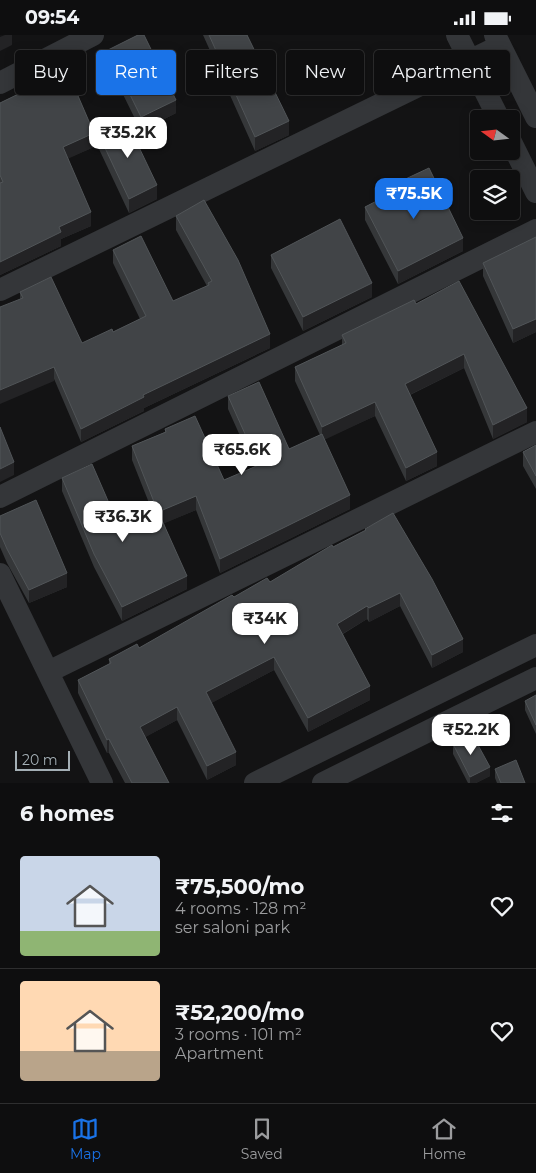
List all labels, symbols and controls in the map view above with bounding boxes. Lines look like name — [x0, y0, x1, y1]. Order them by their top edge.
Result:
text: 09:54 — [25, 6, 79, 29]
chip: Buy — [15, 50, 86, 95]
chip: Rent — [96, 50, 176, 95]
chip: Filters — [186, 50, 276, 95]
chip: New — [286, 50, 364, 95]
chip: Apartment — [374, 50, 510, 95]
north arrow — [470, 110, 520, 160]
map controls — [470, 110, 520, 220]
pin: ₹35.2K — [87, 117, 169, 159]
text: ₹35.2K — [100, 123, 156, 142]
button: layers — [470, 170, 520, 220]
pin: ₹75.5K — [373, 177, 455, 220]
text: ₹75.5K — [386, 184, 442, 203]
pin: ₹65.6K — [201, 433, 283, 476]
text: ₹65.6K — [214, 440, 271, 459]
pin: ₹36.3K — [82, 501, 164, 543]
text: ₹36.3K — [94, 507, 152, 526]
pin: ₹34K — [235, 603, 295, 645]
text: ₹34K — [243, 609, 287, 628]
pin: ₹52.2K — [430, 713, 512, 756]
text: ₹52.2K — [443, 720, 499, 739]
scale bar — [15, 748, 70, 771]
text: 20 m — [22, 751, 58, 769]
icon: filters — [488, 799, 516, 827]
text: 6 homes — [20, 801, 114, 826]
text: ₹75,500/mo — [175, 874, 304, 899]
icon: home — [60, 876, 120, 936]
icon: heart — [488, 892, 516, 920]
text: 4 rooms · 128 m² — [175, 899, 306, 918]
text: ser saloni park — [175, 918, 290, 937]
text: ₹52,200/mo — [175, 1000, 304, 1025]
icon: home — [60, 1001, 120, 1061]
icon: heart — [488, 1017, 516, 1045]
text: 3 rooms · 101 m² — [175, 1025, 302, 1044]
text: Apartment — [175, 1044, 264, 1063]
tab: Map — [70, 1115, 101, 1163]
tab: Saved — [241, 1115, 283, 1163]
tab: Home — [423, 1115, 466, 1163]

